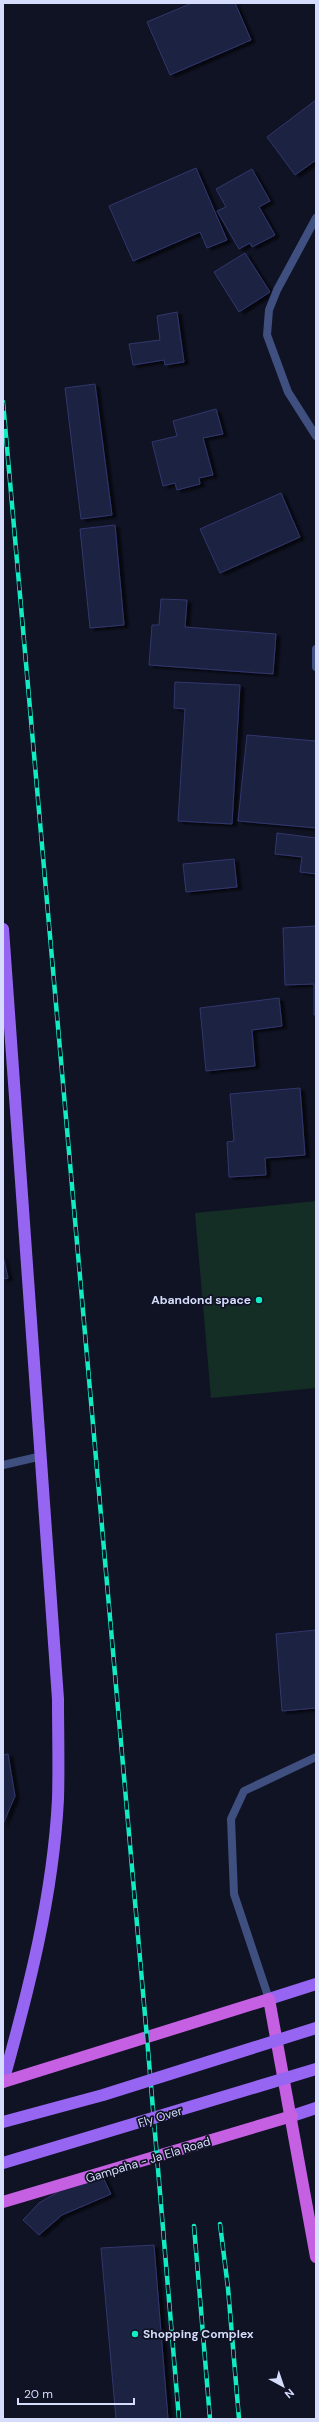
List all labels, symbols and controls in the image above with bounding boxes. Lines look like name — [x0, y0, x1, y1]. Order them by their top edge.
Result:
place label: Abandond space — [151, 1292, 251, 1308]
marker: Abandond space — [254, 1295, 264, 1305]
street label: Fly Over — [136, 2103, 185, 2131]
street label: Gampaha - Ja Ela Road — [84, 2133, 212, 2187]
place label: Shopping Complex — [143, 2326, 254, 2342]
marker: Shopping Complex — [130, 2329, 140, 2339]
north arrow — [263, 2366, 303, 2406]
scale bar — [18, 2380, 134, 2406]
text: 20 m — [24, 2386, 53, 2402]
text: N — [282, 2386, 297, 2402]

